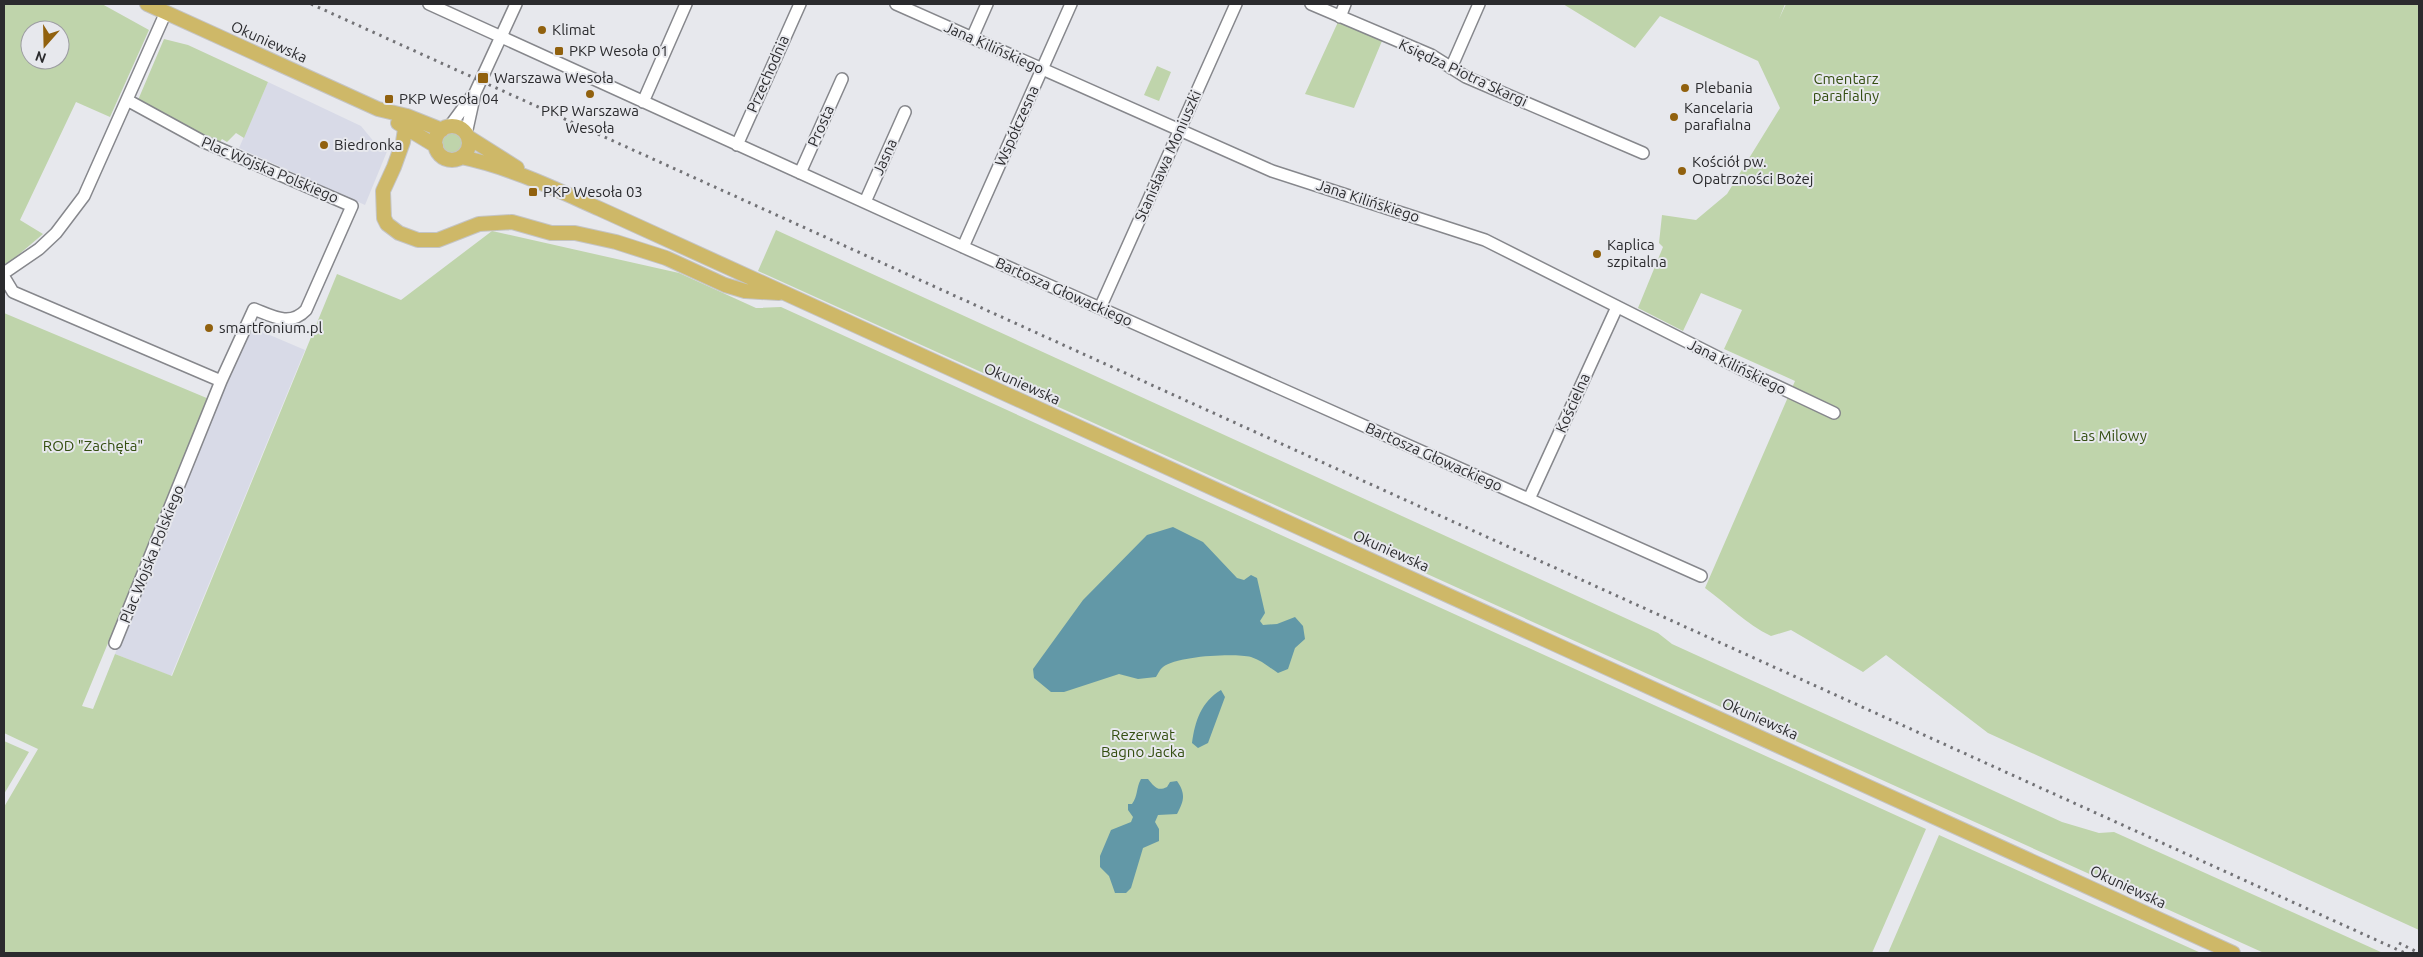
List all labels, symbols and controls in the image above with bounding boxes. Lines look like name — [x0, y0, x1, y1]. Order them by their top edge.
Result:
street label: Okuniewska — [228, 17, 310, 66]
street label: Jana Kilińskiego — [942, 18, 1047, 77]
north arrow — [20, 20, 70, 70]
place label: Klimat — [552, 21, 595, 38]
marker: Klimat — [536, 24, 548, 36]
street label: Przechodnia — [743, 33, 792, 115]
street label: Księdza Piotra Skargi — [1396, 35, 1530, 110]
place label: PKP Wesoła 01 — [569, 42, 669, 59]
marker: PKP Wesoła 01 — [553, 45, 565, 57]
text: N — [33, 48, 48, 67]
place label: Warszawa Wesoła — [494, 69, 614, 86]
park label: Cmentarz parafialny — [1813, 70, 1879, 104]
marker: Warszawa Wesoła — [476, 71, 490, 85]
place label: Plebania — [1695, 79, 1753, 96]
marker: Plebania — [1679, 82, 1691, 94]
street label: Współczesna — [991, 83, 1042, 169]
marker: PKP Warszawa Wesoła — [584, 88, 596, 100]
street label: Stanisława Moniuszki — [1131, 88, 1204, 224]
place label: PKP Wesoła 04 — [399, 90, 499, 107]
marker: PKP Wesoła 04 — [383, 93, 395, 105]
place label: Kancelaria parafialna — [1684, 99, 1753, 133]
place label: PKP Warszawa Wesoła — [541, 102, 639, 136]
street label: Prosta — [804, 102, 837, 149]
marker: Kancelaria parafialna — [1668, 111, 1680, 123]
street label: Plac Wojska Polskiego — [199, 133, 341, 206]
place label: Biedronka — [334, 136, 403, 153]
street label: Jasna — [869, 136, 900, 178]
marker: Biedronka — [318, 139, 330, 151]
place label: Kościół pw. Opatrzności Bożej — [1692, 153, 1813, 187]
marker: Kościół pw. Opatrzności Bożej — [1676, 165, 1688, 177]
street label: Jana Kilińskiego — [1314, 176, 1422, 225]
place label: PKP Wesoła 03 — [543, 183, 643, 200]
marker: PKP Wesoła 03 — [527, 186, 539, 198]
place label: Kaplica szpitalna — [1607, 236, 1667, 270]
marker: Kaplica szpitalna — [1591, 248, 1603, 260]
street label: Bartosza Głowackiego — [993, 254, 1135, 329]
place label: smartfonium.pl — [219, 319, 322, 336]
marker: smartfonium.pl — [203, 322, 215, 334]
street label: Jana Kilińskiego — [1685, 335, 1789, 398]
street label: Okuniewska — [981, 359, 1063, 408]
street label: Kościelna — [1552, 370, 1593, 435]
street label: Bartosza Głowackiego — [1363, 419, 1505, 494]
park label: Las Milowy — [2073, 427, 2147, 444]
park label: ROD "Zachęta" — [43, 437, 143, 454]
street label: Plac Wojska Polskiego — [116, 482, 187, 625]
street label: Okuniewska — [1350, 526, 1432, 575]
street label: Okuniewska — [1719, 694, 1801, 743]
park label: Rezerwat Bagno Jacka — [1101, 726, 1185, 760]
street label: Okuniewska — [2088, 862, 2169, 912]

